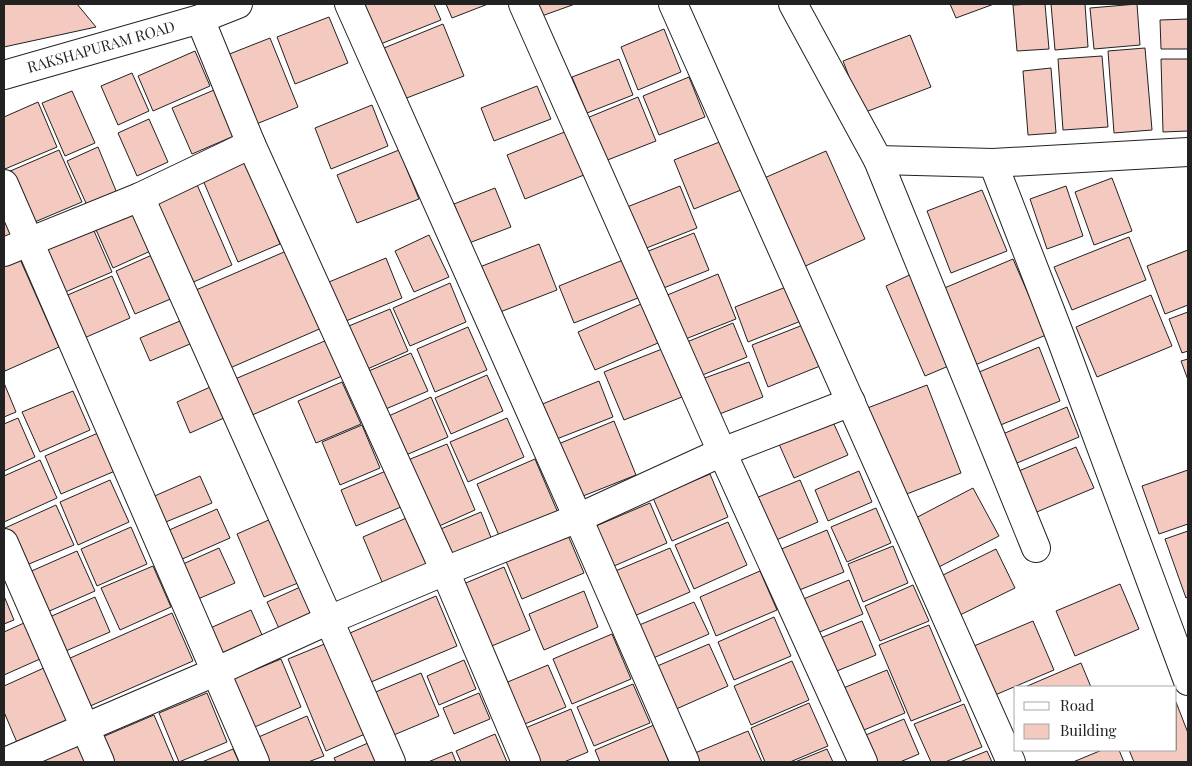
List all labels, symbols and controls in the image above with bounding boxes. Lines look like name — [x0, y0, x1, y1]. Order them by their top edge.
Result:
street label: RAKSHAPURAM ROAD — [25, 16, 177, 77]
legend — [1014, 686, 1177, 751]
text: Road — [1060, 695, 1094, 715]
text: Building — [1060, 720, 1117, 740]

